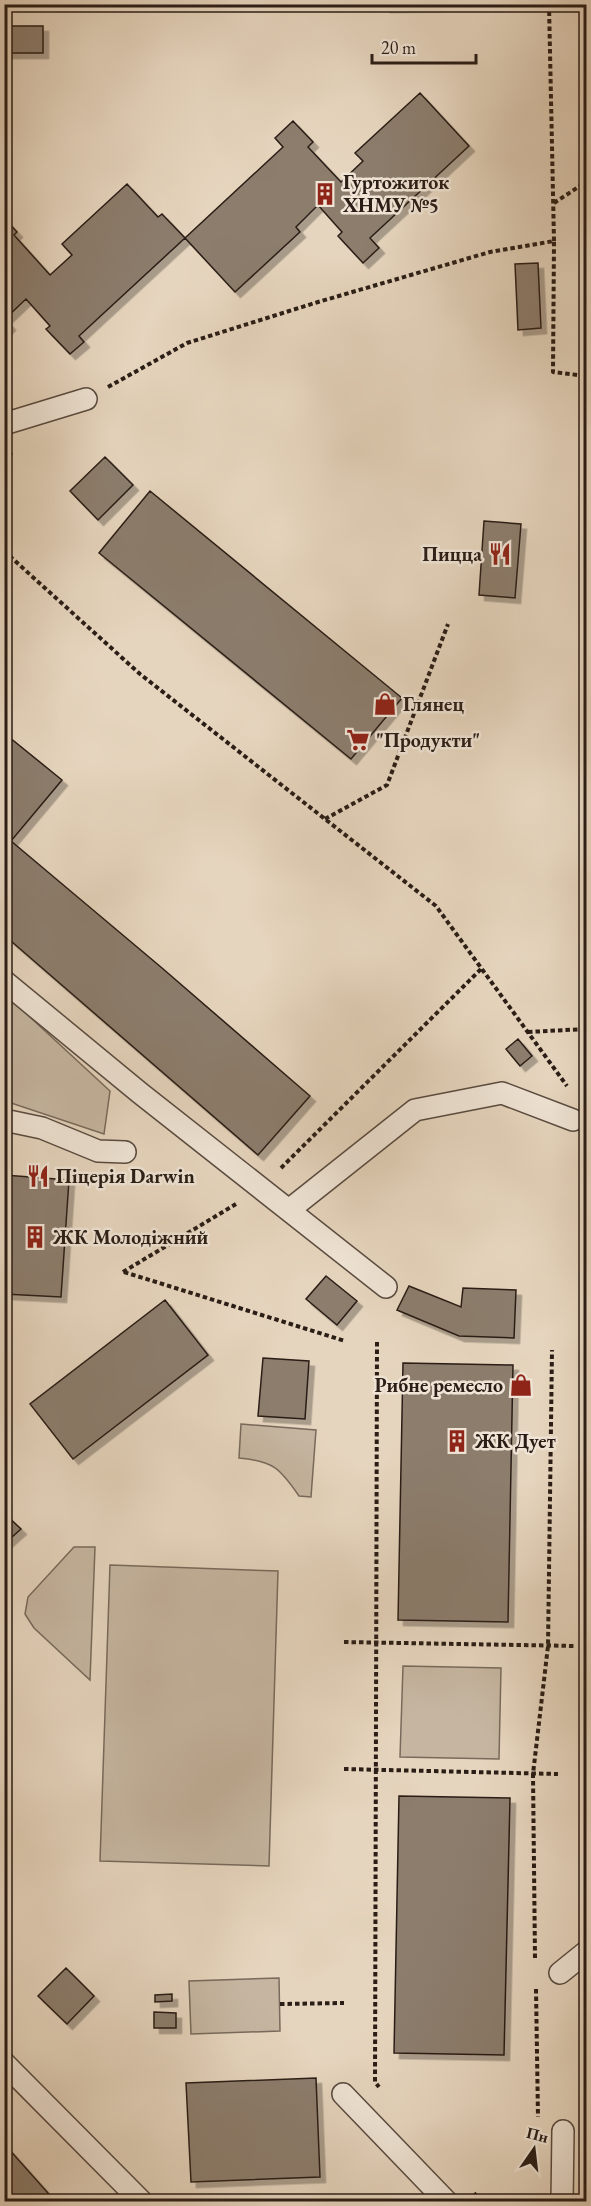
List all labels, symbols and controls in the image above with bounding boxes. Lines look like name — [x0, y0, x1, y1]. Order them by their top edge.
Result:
scale bar — [372, 27, 476, 65]
text: 20 m — [381, 36, 416, 59]
place label: Гуртожиток ХНМУ №5 — [342, 169, 449, 218]
building icon: Гуртожиток ХНМУ №5 — [312, 181, 338, 207]
place label: Пицца — [422, 541, 482, 567]
restaurant icon: Пицца — [487, 541, 513, 567]
shop icon: Глянец — [372, 691, 398, 717]
place label: Глянец — [403, 691, 464, 717]
supermarket icon: "Продукти" — [345, 727, 371, 753]
place label: "Продукти" — [376, 727, 480, 753]
restaurant icon: Піцерія Darwin — [25, 1163, 51, 1189]
place label: Піцерія Darwin — [56, 1163, 195, 1189]
building icon: ЖК Молодіжний — [22, 1224, 48, 1250]
place label: ЖК Молодіжний — [52, 1224, 208, 1250]
place label: Рибне ремесло — [374, 1372, 503, 1398]
shop icon: Рибне ремесло — [508, 1372, 534, 1398]
building icon: ЖК Дует — [444, 1428, 470, 1454]
place label: ЖК Дует — [474, 1428, 556, 1454]
north arrow — [504, 2119, 564, 2179]
text: Пн — [524, 2122, 551, 2148]

